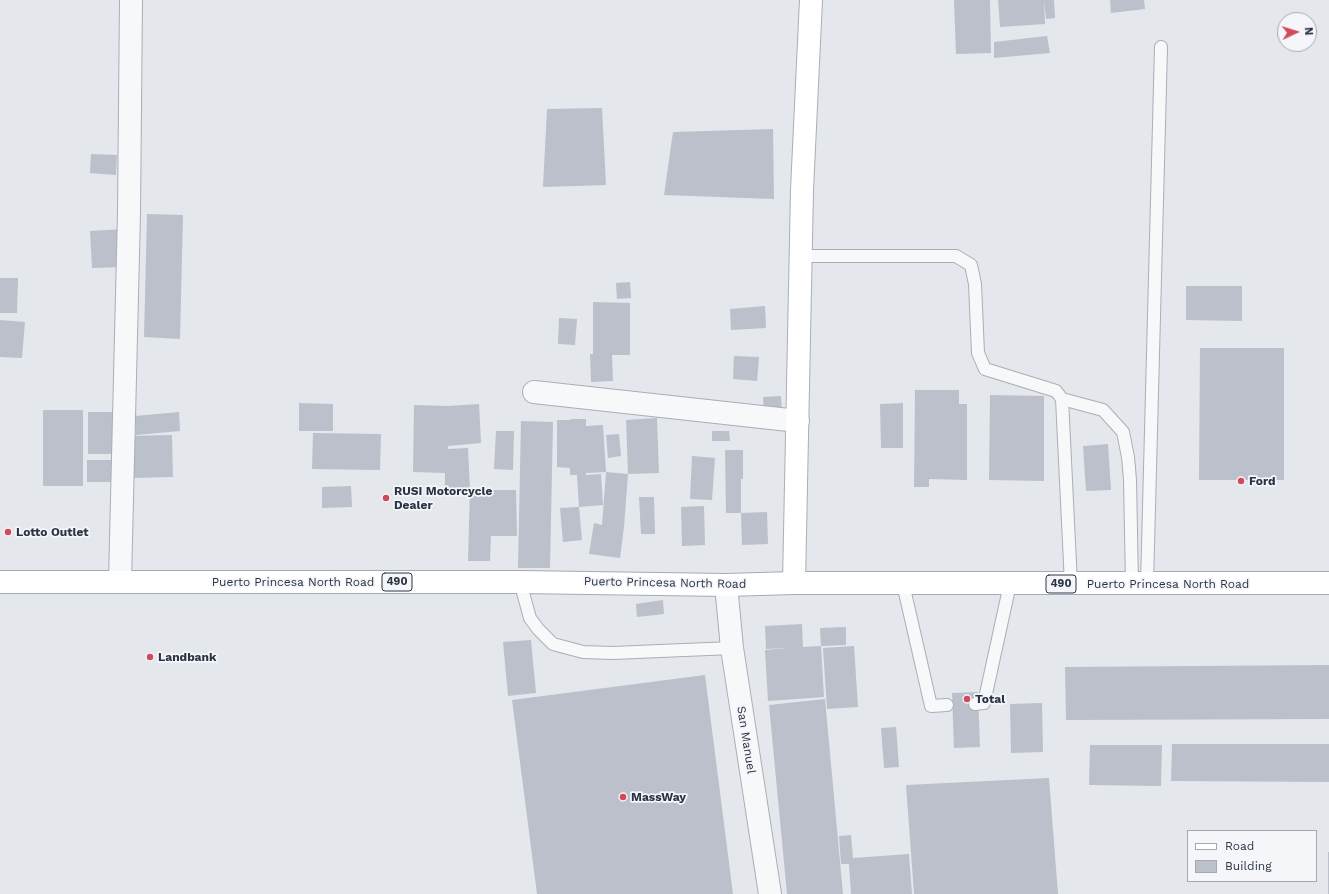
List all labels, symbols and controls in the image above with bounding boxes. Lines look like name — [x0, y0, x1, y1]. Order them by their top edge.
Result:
north arrow — [1277, 12, 1317, 52]
text: N — [1302, 27, 1315, 36]
place label: Ford — [1249, 474, 1276, 488]
marker: Ford — [1236, 476, 1246, 486]
place label: RUSI Motorcycle Dealer — [394, 484, 492, 512]
marker: RUSI Motorcycle Dealer — [381, 493, 391, 503]
place label: Lotto Outlet — [16, 525, 89, 539]
marker: Lotto Outlet — [3, 527, 13, 537]
road number: 490 — [382, 573, 412, 591]
street label: Puerto Princesa North Road — [584, 574, 746, 592]
street label: Puerto Princesa North Road — [212, 575, 374, 589]
road number: 490 — [1046, 575, 1076, 593]
street label: Puerto Princesa North Road — [1087, 577, 1249, 591]
place label: Landbank — [158, 650, 216, 664]
marker: Landbank — [145, 652, 155, 662]
place label: Total — [975, 692, 1005, 706]
marker: Total — [962, 694, 972, 704]
street label: San Manuel — [734, 705, 758, 775]
place label: MassWay — [631, 790, 686, 804]
marker: MassWay — [618, 792, 628, 802]
legend — [1187, 830, 1317, 882]
text: Road — [1225, 839, 1254, 853]
text: Building — [1225, 859, 1272, 873]

